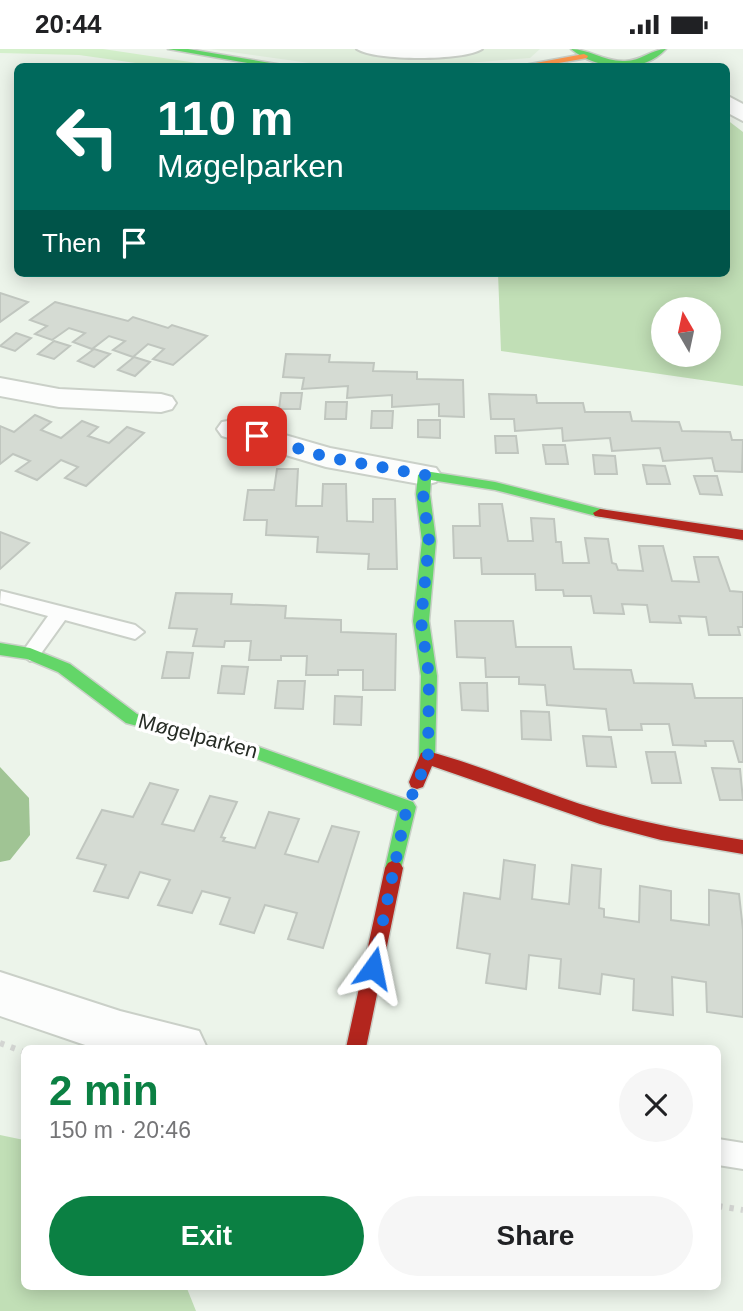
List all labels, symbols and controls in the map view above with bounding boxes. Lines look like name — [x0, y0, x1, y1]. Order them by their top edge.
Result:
text: 20:44 — [35, 9, 102, 39]
icon: left — [42, 91, 133, 182]
text: 110 m — [157, 91, 293, 145]
text: Møgelparken — [157, 148, 344, 184]
icon: arrive — [115, 224, 153, 262]
text: Then — [42, 228, 101, 258]
north arrow — [651, 297, 721, 367]
map controls — [651, 297, 721, 367]
pin — [227, 406, 287, 466]
icon: arrive — [238, 417, 276, 455]
street label: Møgelparken — [136, 709, 260, 762]
position arrow — [336, 931, 410, 1005]
text: 2 min — [49, 1067, 159, 1114]
button: close — [619, 1068, 693, 1142]
text: 150 m · 20:46 — [49, 1117, 191, 1143]
button: Exit — [49, 1196, 364, 1276]
button: Share — [378, 1196, 693, 1276]

